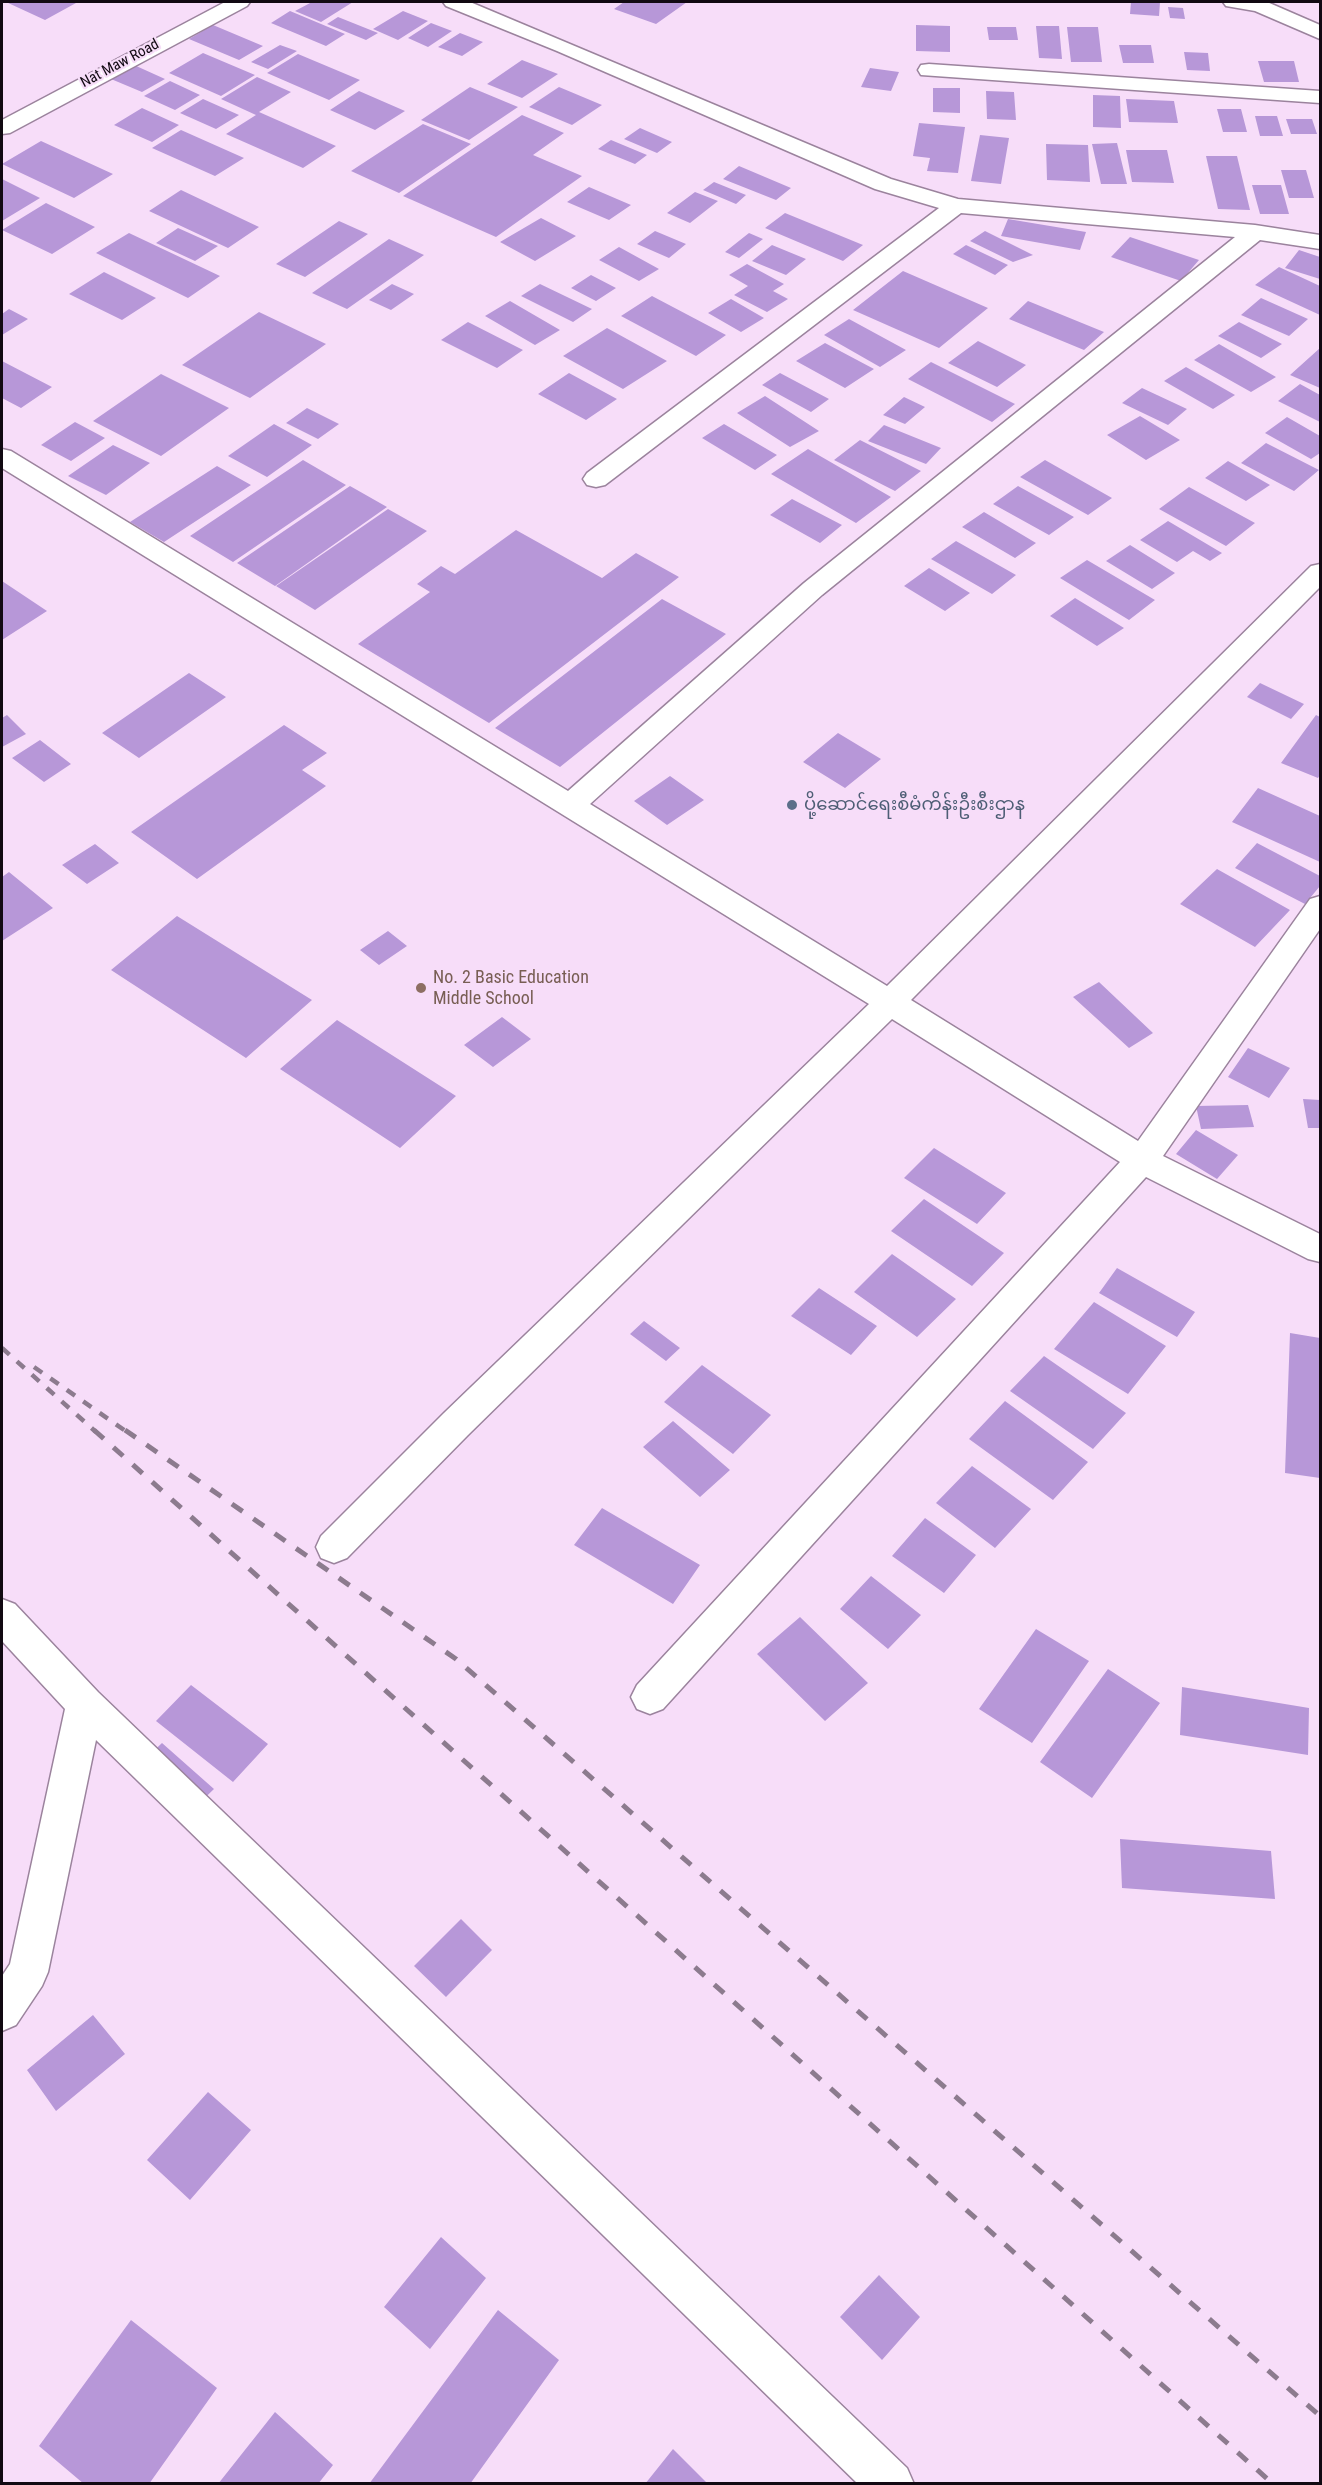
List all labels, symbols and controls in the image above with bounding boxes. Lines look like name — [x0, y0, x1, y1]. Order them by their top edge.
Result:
street label: Nat Maw Road — [78, 36, 162, 92]
place label: ပို့ဆောင်ရေးစီမံကိန်းဦးစီးဌာန — [804, 794, 1025, 816]
marker: ပို့ဆောင်ရေးစီမံကိန်းဦးစီးဌာန — [785, 798, 799, 812]
place label: No. 2 Basic Education Middle School — [433, 967, 589, 1010]
marker: No. 2 Basic Education Middle School — [414, 981, 428, 995]

